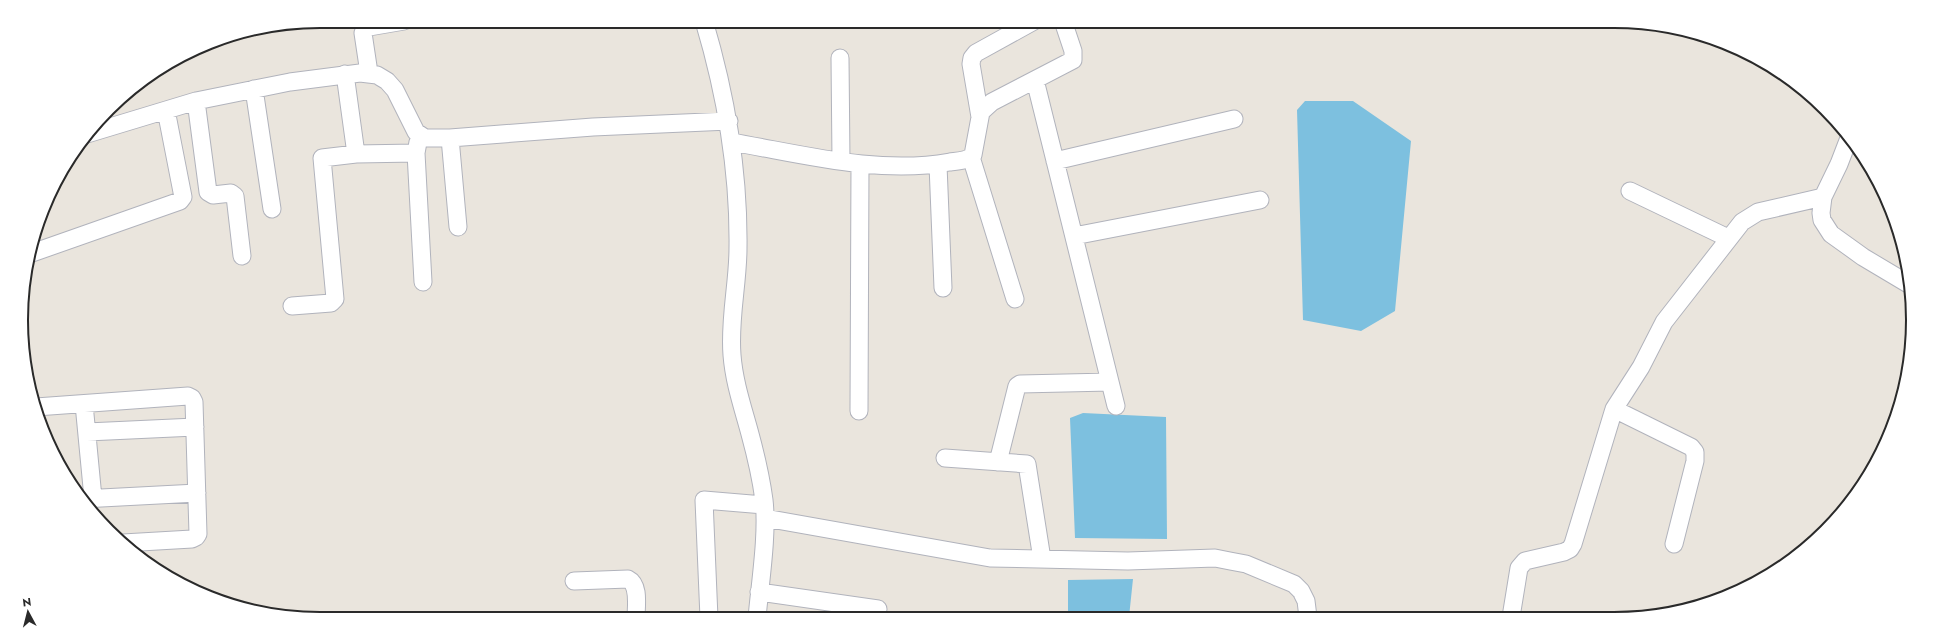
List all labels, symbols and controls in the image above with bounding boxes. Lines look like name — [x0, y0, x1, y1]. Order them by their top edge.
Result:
north arrow — [8, 592, 48, 632]
text: N — [21, 594, 32, 611]

